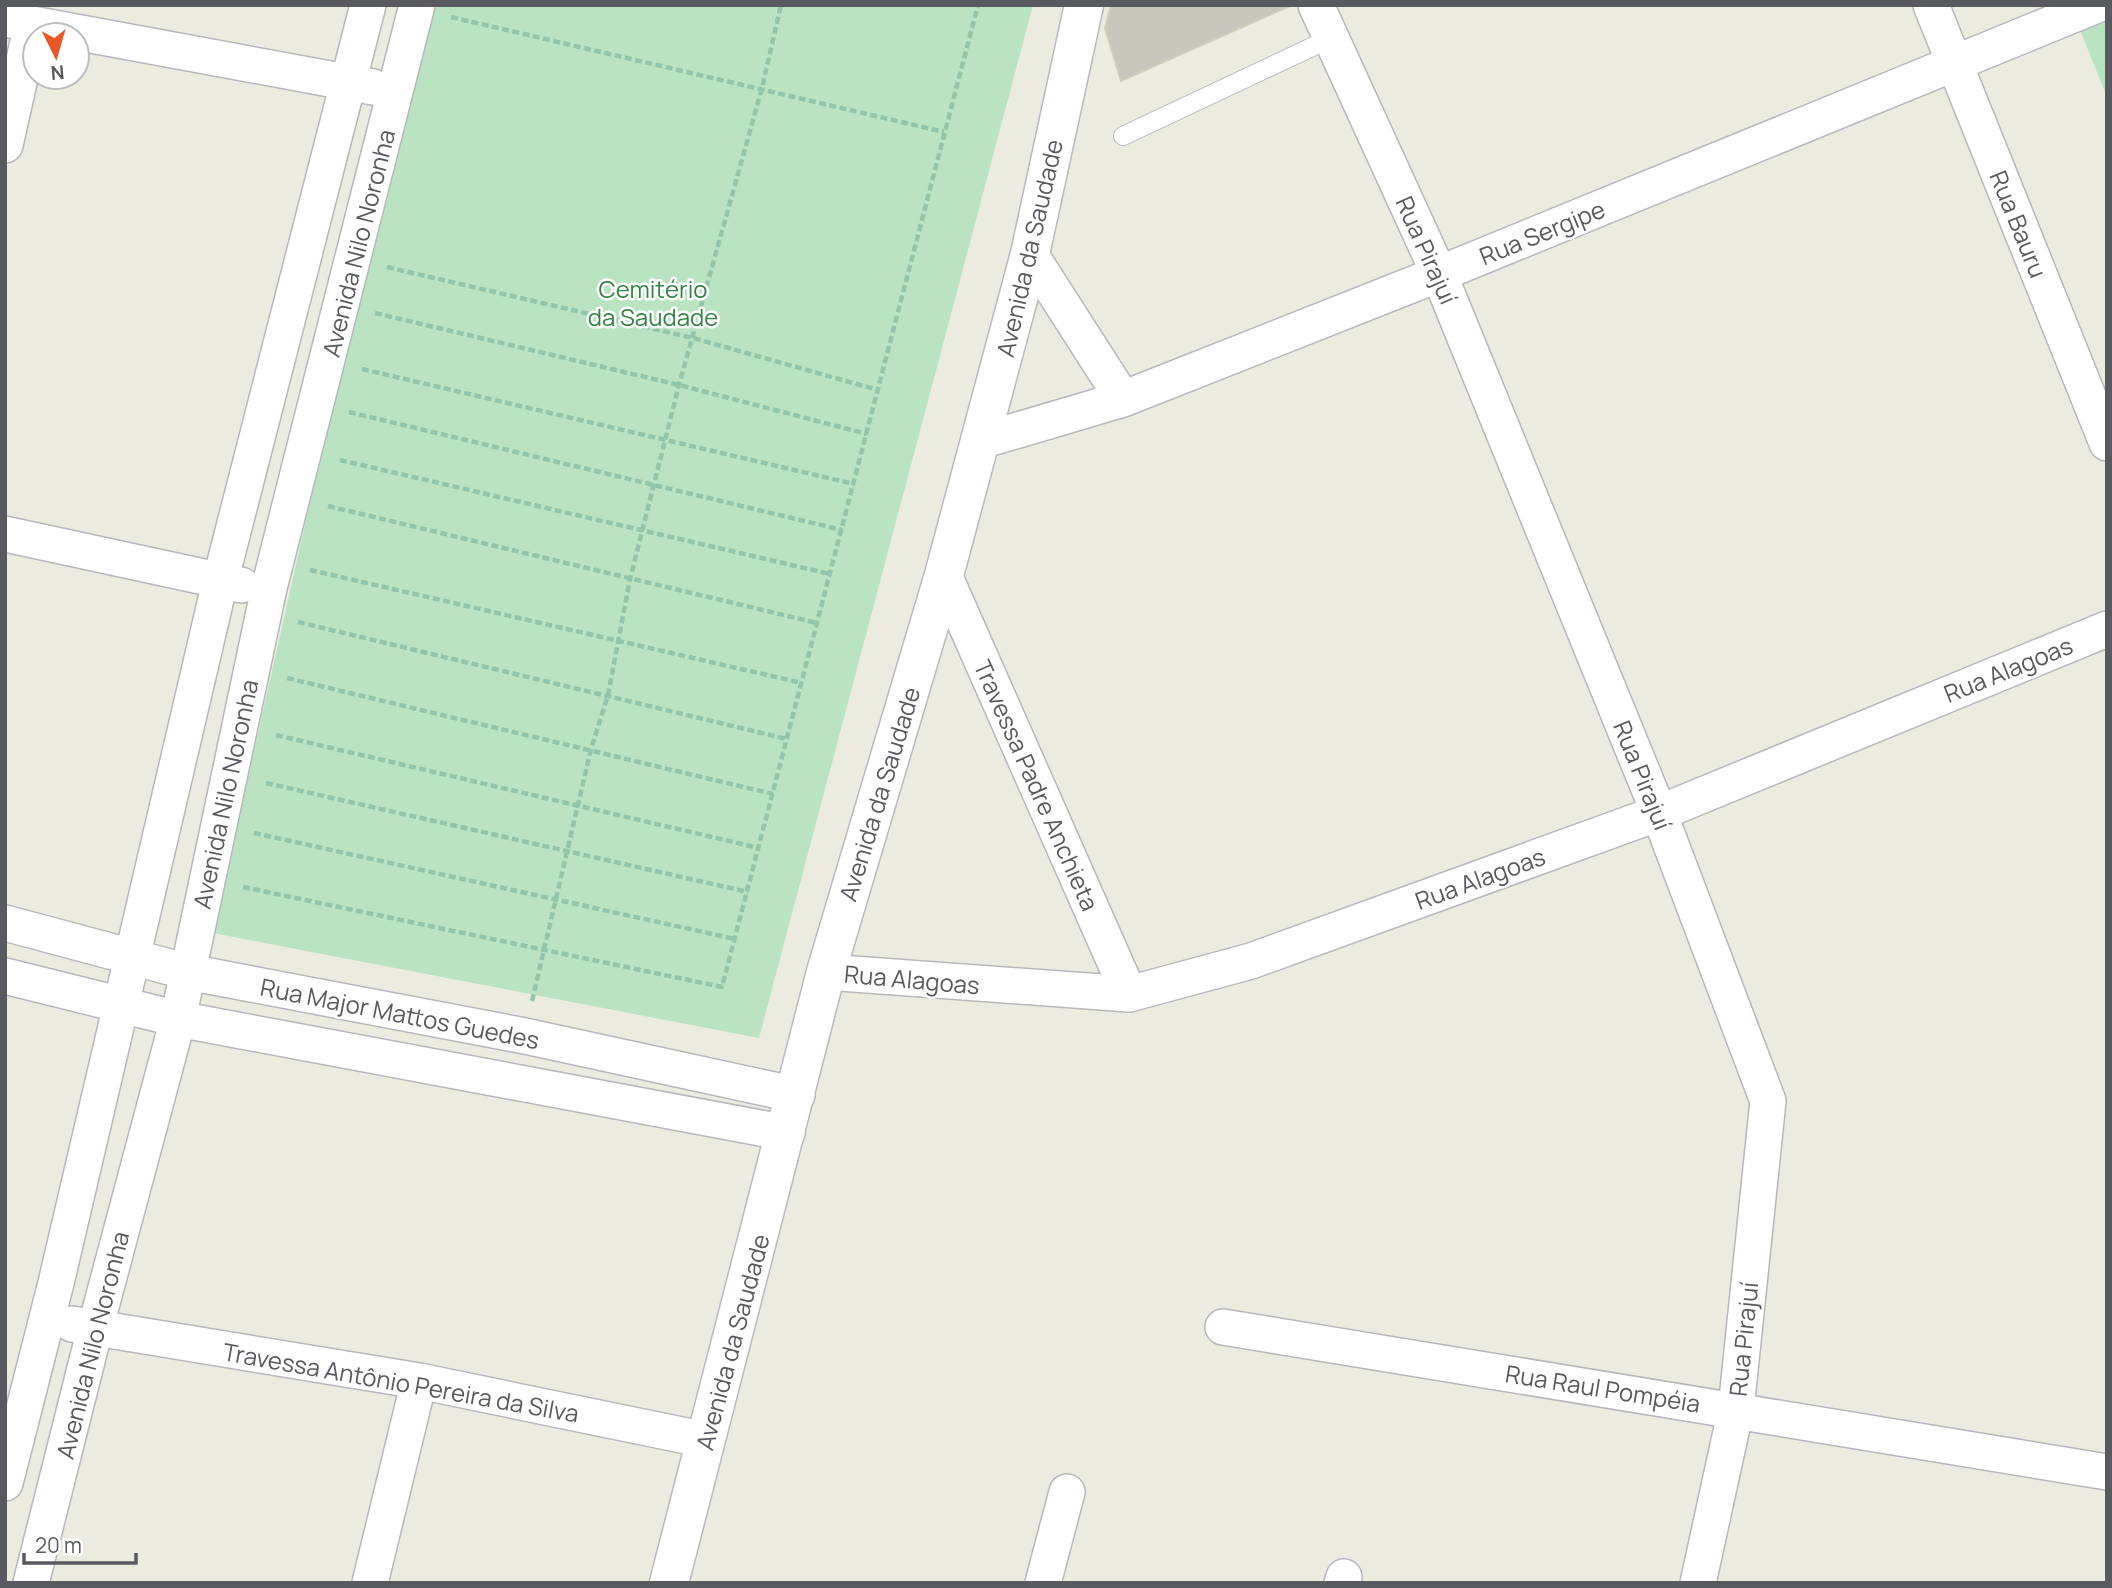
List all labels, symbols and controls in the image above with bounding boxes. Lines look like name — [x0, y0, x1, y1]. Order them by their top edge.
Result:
north arrow — [21, 21, 91, 91]
text: N — [50, 59, 65, 86]
street label: Avenida Nilo Noronha — [314, 126, 402, 360]
street label: Avenida da Saudade — [988, 136, 1070, 360]
street label: Rua Bauru — [1983, 166, 2055, 282]
street label: Rua Pirajuí — [1389, 191, 1466, 310]
street label: Rua Sergipe — [1474, 192, 1610, 272]
park label: Cemitério da Saudade — [588, 272, 718, 333]
street label: Rua Alagoas — [1939, 628, 2077, 710]
street label: Travessa Padre Anchieta — [967, 654, 1107, 916]
street label: Avenida Nilo Noronha — [185, 676, 265, 912]
street label: Avenida da Saudade — [831, 683, 927, 905]
street label: Rua Pirajuí — [1606, 716, 1680, 835]
street label: Rua Alagoas — [1410, 839, 1550, 917]
street label: Rua Alagoas — [843, 957, 981, 1001]
street label: Rua Major Mattos Guedes — [258, 970, 542, 1056]
street label: Avenida Nilo Noronha — [48, 1228, 136, 1462]
street label: Avenida da Saudade — [687, 1230, 777, 1454]
street label: Rua Pirajuí — [1721, 1280, 1765, 1398]
street label: Travessa Antônio Pereira da Silva — [220, 1334, 582, 1430]
street label: Rua Raul Pompéia — [1503, 1356, 1703, 1420]
scale bar — [24, 1522, 136, 1566]
text: 20 m — [35, 1531, 82, 1559]

